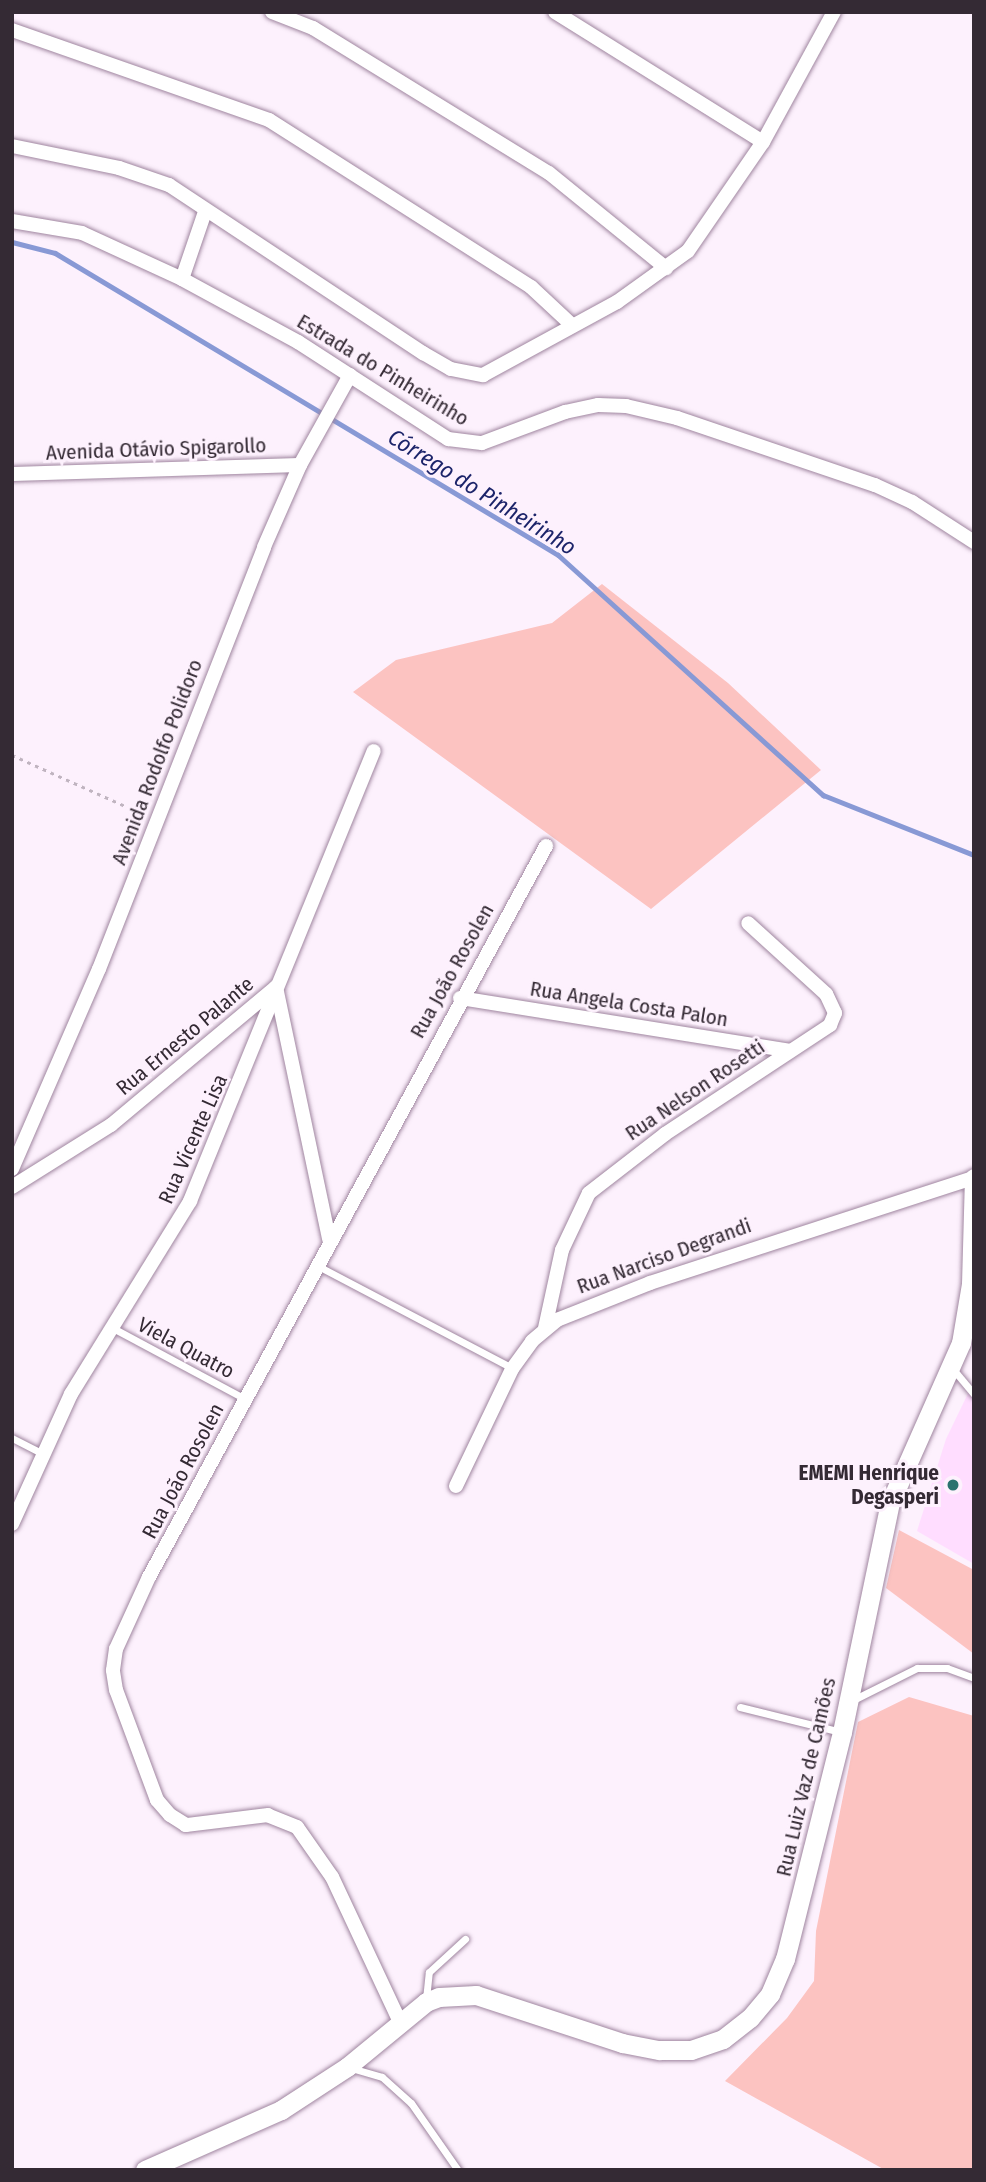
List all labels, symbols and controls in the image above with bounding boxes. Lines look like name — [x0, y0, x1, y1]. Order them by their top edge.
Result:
street label: Estrada do Pinheirinho — [292, 309, 474, 431]
water label: Córrego do Pinheirinho — [383, 423, 581, 561]
street label: Avenida Otávio Spigarollo — [45, 433, 267, 465]
street label: Avenida Rodolfo Polidoro — [106, 656, 208, 868]
street label: Rua João Rosolen — [405, 899, 499, 1043]
street label: Rua Ernesto Palante — [111, 971, 259, 1101]
street label: Rua Angela Costa Palon — [528, 976, 730, 1032]
street label: Rua Nelson Rosetti — [620, 1034, 770, 1146]
street label: Rua Vicente Lisa — [153, 1070, 233, 1208]
street label: Rua Narciso Degrandi — [573, 1213, 755, 1299]
street label: Viela Quatro — [133, 1312, 239, 1384]
street label: Rua João Rosolen — [137, 1399, 229, 1543]
place label: EMEMI Henrique Degasperi — [798, 1460, 939, 1510]
marker: EMEMI Henrique Degasperi — [945, 1477, 961, 1493]
street label: Rua Luiz Vaz de Camões — [771, 1675, 841, 1879]

